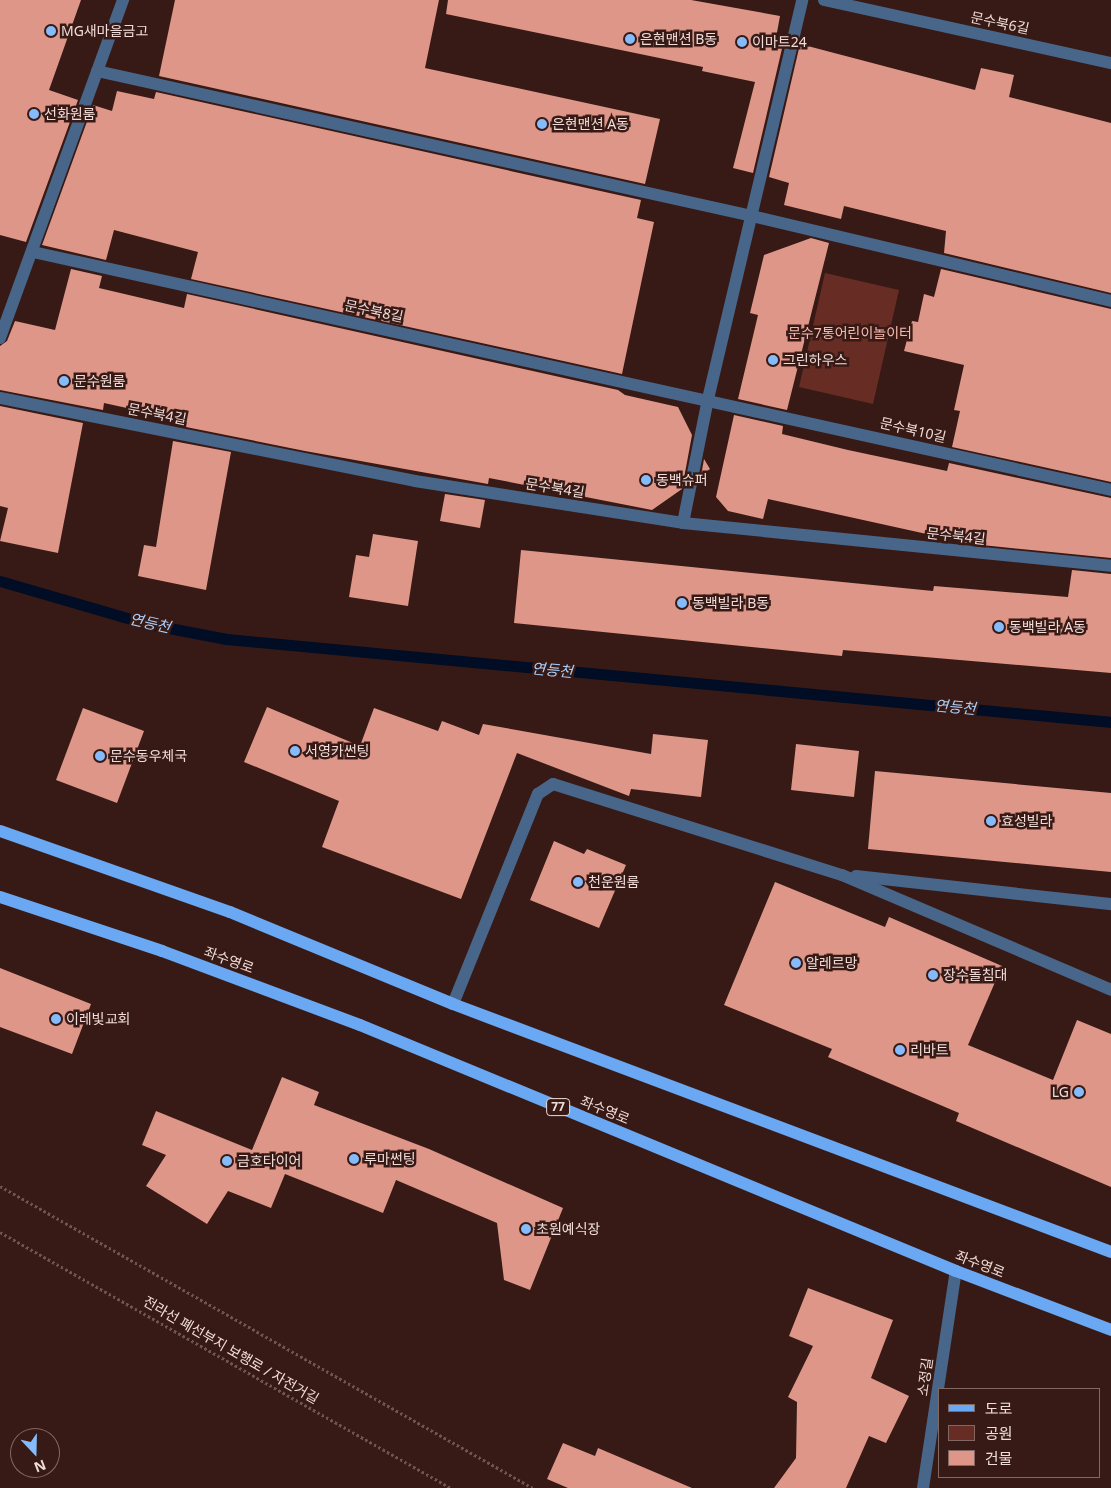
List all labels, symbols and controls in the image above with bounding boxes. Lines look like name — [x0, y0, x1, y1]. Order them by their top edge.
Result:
street label: 문수북6길 — [969, 9, 1031, 37]
place label: MG새마을금고 — [61, 23, 148, 39]
marker: MG새마을금고 — [45, 25, 57, 37]
place label: 은현맨션 B동 — [640, 31, 717, 47]
marker: 은현맨션 B동 — [624, 33, 636, 45]
place label: 이마트24 — [752, 34, 807, 50]
marker: 이마트24 — [736, 36, 748, 48]
place label: 선화원룸 — [44, 106, 96, 122]
marker: 선화원룸 — [28, 108, 40, 120]
place label: 은현맨션 A동 — [552, 116, 629, 132]
marker: 은현맨션 A동 — [536, 118, 548, 130]
street label: 문수북8길 — [343, 297, 405, 325]
park label: 문수7통어린이놀이터 — [788, 325, 912, 341]
place label: 그린하우스 — [783, 352, 847, 368]
marker: 그린하우스 — [767, 354, 779, 366]
place label: 문수원룸 — [74, 373, 126, 389]
marker: 문수원룸 — [58, 375, 70, 387]
street label: 문수북4길 — [126, 400, 188, 428]
street label: 문수북10길 — [878, 414, 948, 446]
place label: 동백슈퍼 — [656, 472, 708, 488]
marker: 동백슈퍼 — [640, 474, 652, 486]
street label: 문수북4길 — [524, 475, 586, 501]
street label: 문수북4길 — [926, 525, 986, 547]
place label: 동백빌라 B동 — [692, 595, 769, 611]
marker: 동백빌라 B동 — [676, 597, 688, 609]
water label: 연등천 — [128, 610, 172, 636]
place label: 동백빌라 A동 — [1009, 619, 1086, 635]
marker: 동백빌라 A동 — [993, 621, 1005, 633]
water label: 연등천 — [531, 659, 573, 681]
water label: 연등천 — [934, 696, 976, 718]
place label: 서영카썬팅 — [305, 743, 369, 759]
marker: 서영카썬팅 — [289, 745, 301, 757]
place label: 문수동우체국 — [110, 748, 187, 764]
marker: 문수동우체국 — [94, 750, 106, 762]
place label: 효성빌라 — [1001, 813, 1053, 829]
marker: 효성빌라 — [985, 815, 997, 827]
place label: 천운원룸 — [588, 874, 640, 890]
marker: 천운원룸 — [572, 876, 584, 888]
street label: 좌수영로 — [202, 943, 256, 977]
place label: 알레르망 — [806, 955, 858, 971]
marker: 알레르망 — [790, 957, 802, 969]
place label: 장수돌침대 — [943, 967, 1007, 983]
marker: 장수돌침대 — [927, 969, 939, 981]
place label: 이레빛교회 — [66, 1011, 130, 1027]
marker: 이레빛교회 — [50, 1013, 62, 1025]
place label: 리바트 — [910, 1042, 949, 1058]
marker: 리바트 — [894, 1044, 906, 1056]
place label: LG — [1052, 1084, 1069, 1100]
marker: LG — [1073, 1086, 1085, 1098]
street label: 좌수영로 — [578, 1093, 632, 1127]
road number: 77 — [546, 1098, 570, 1116]
place label: 루마썬팅 — [364, 1151, 416, 1167]
place label: 금호타이어 — [237, 1153, 301, 1169]
marker: 루마썬팅 — [348, 1153, 360, 1165]
marker: 금호타이어 — [221, 1155, 233, 1167]
place label: 초원예식장 — [536, 1221, 600, 1237]
marker: 초원예식장 — [520, 1223, 532, 1235]
street label: 좌수영로 — [953, 1247, 1007, 1281]
street label: 전라선 폐선부지 보행로 / 자전거길 — [140, 1293, 322, 1407]
street label: 소정길 — [914, 1357, 936, 1397]
legend — [938, 1388, 1101, 1478]
text: 도로 — [985, 1398, 1013, 1418]
text: 공원 — [985, 1423, 1013, 1443]
north arrow — [10, 1428, 60, 1478]
text: 건물 — [985, 1448, 1013, 1468]
text: N — [31, 1456, 49, 1477]

